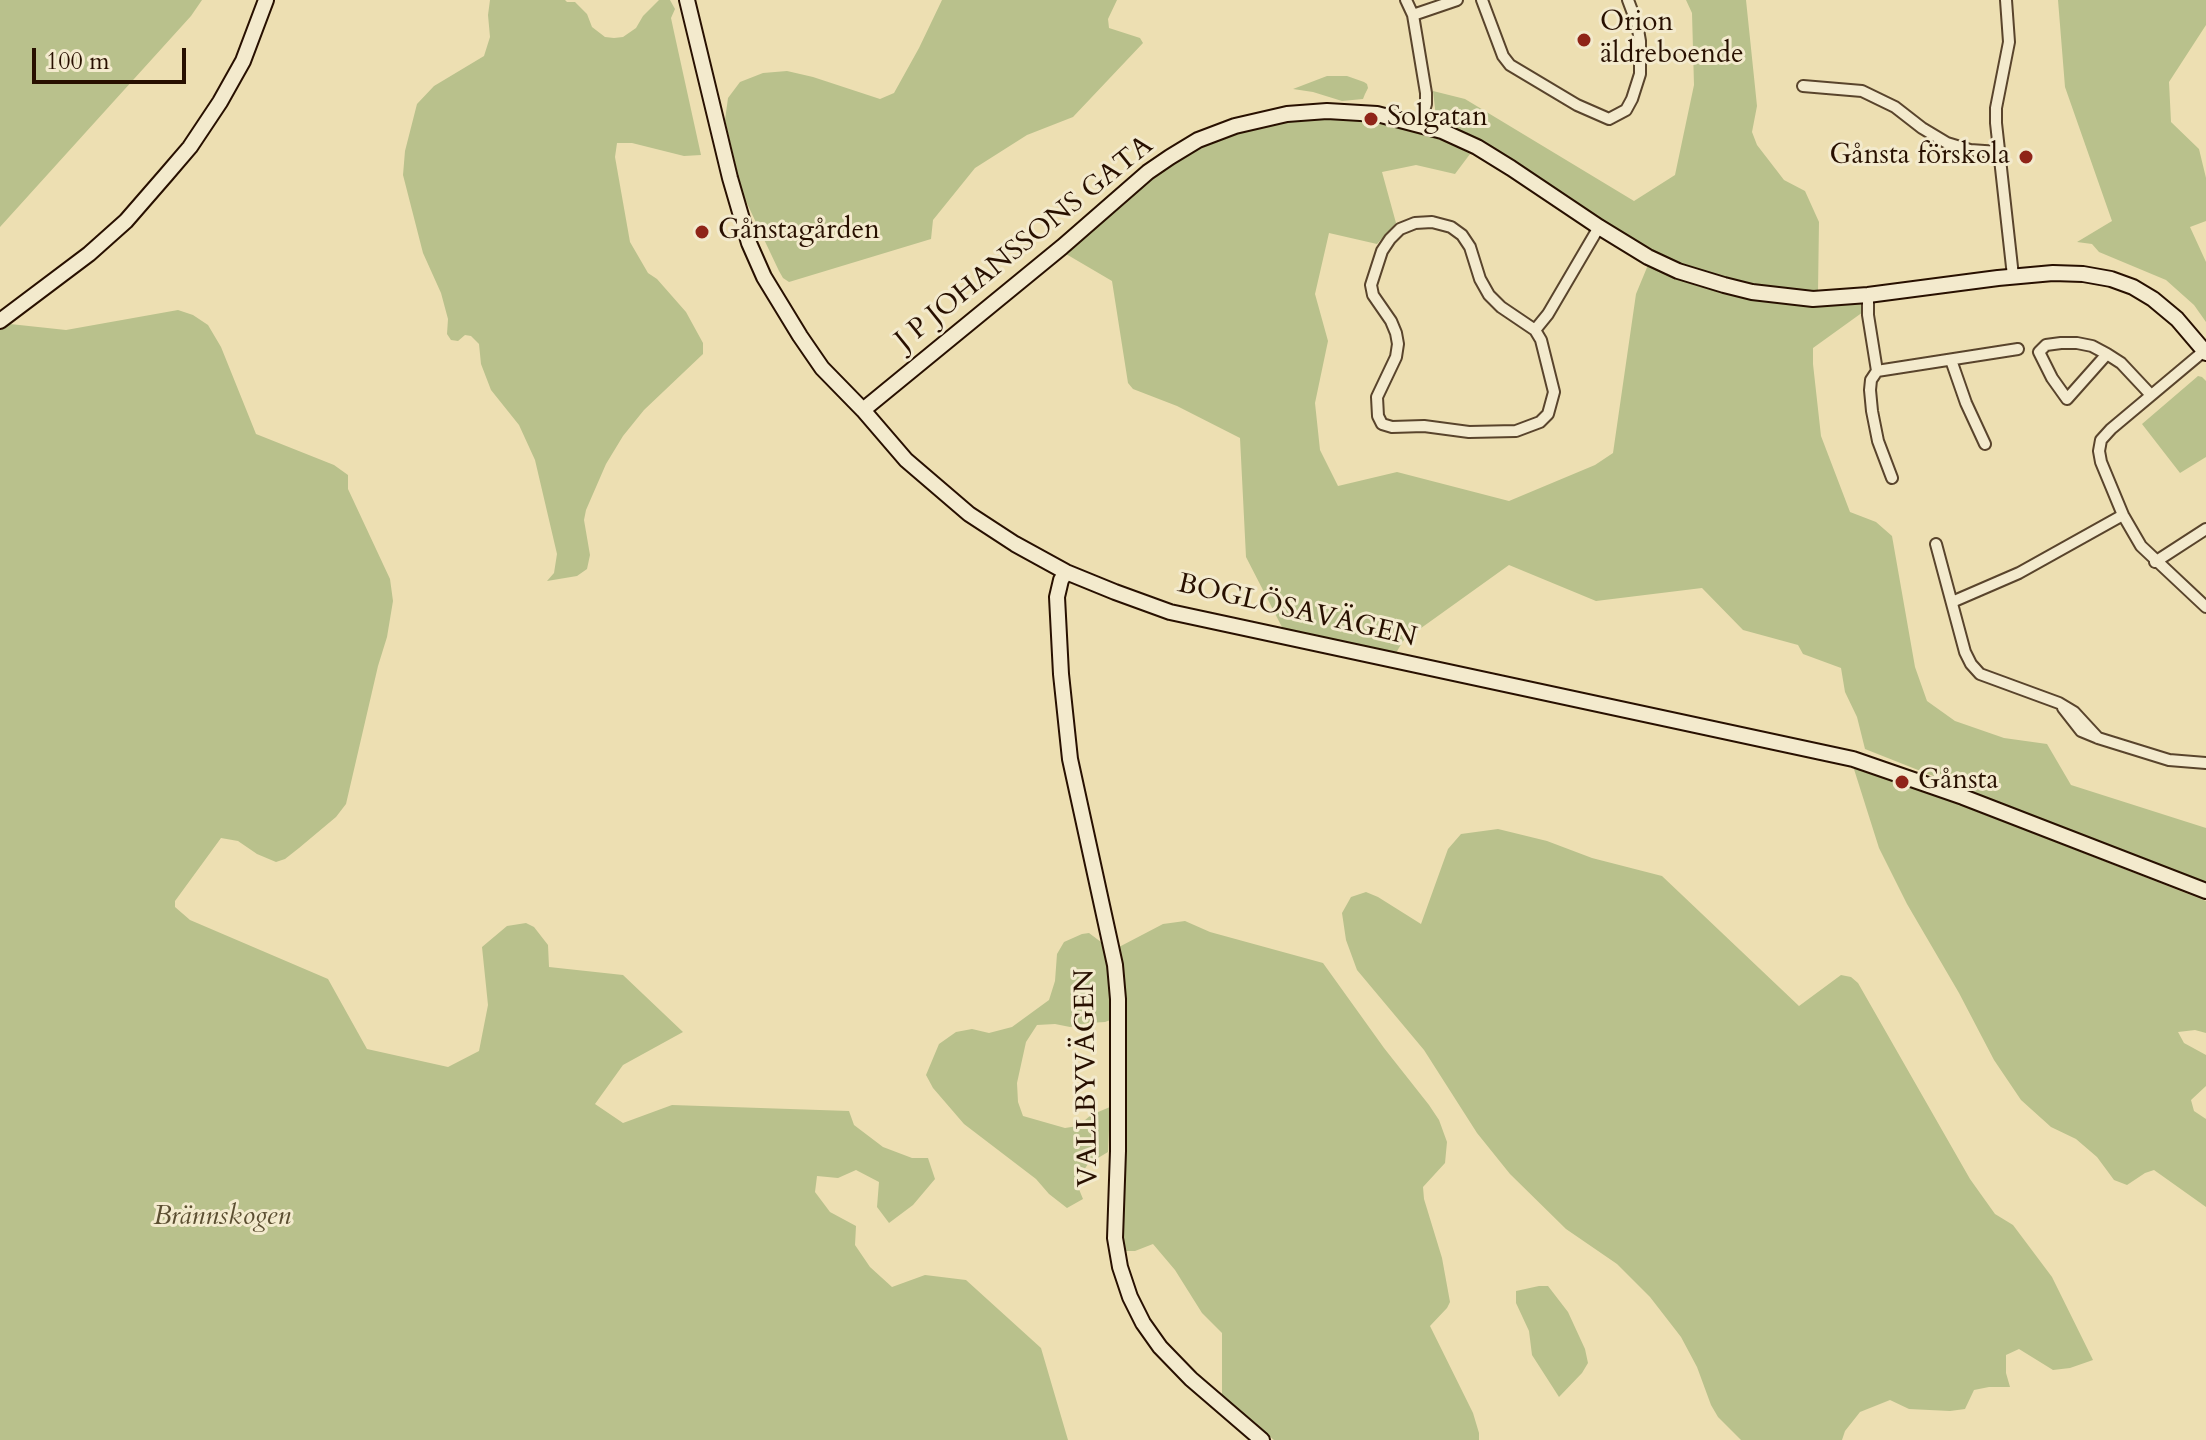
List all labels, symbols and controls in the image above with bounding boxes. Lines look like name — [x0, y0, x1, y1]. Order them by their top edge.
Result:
place label: Orion äldreboende — [1600, 7, 1744, 73]
marker: Orion äldreboende — [1575, 31, 1593, 49]
scale bar — [36, 32, 190, 82]
text: 100 m — [46, 45, 110, 78]
place label: Solgatan — [1387, 102, 1488, 136]
marker: Solgatan — [1362, 110, 1380, 128]
street label: J P JOHANSSONS GATA — [889, 130, 1161, 358]
place label: Gånsta förskola — [1829, 140, 2010, 174]
marker: Gånsta förskola — [2017, 148, 2035, 166]
place label: Gånstagården — [718, 215, 880, 249]
marker: Gånstagården — [693, 223, 711, 241]
street label: BOGLÖSAVÄGEN — [1174, 568, 1420, 656]
place label: Gånsta — [1918, 765, 1998, 799]
marker: Gånsta — [1893, 773, 1911, 791]
street label: VALLBYVÄGEN — [1069, 969, 1107, 1187]
park label: Brännskogen — [153, 1201, 291, 1235]

